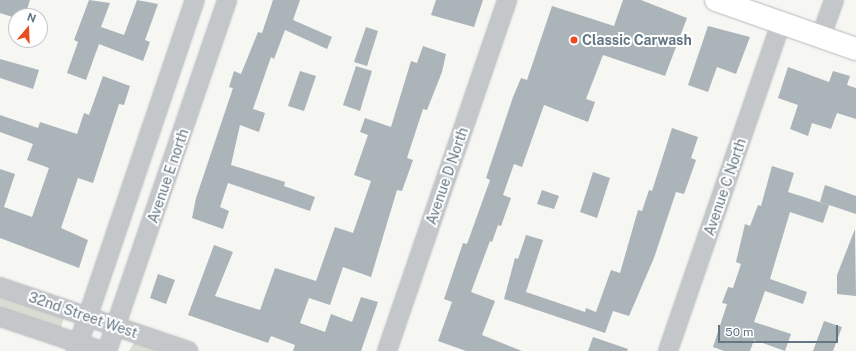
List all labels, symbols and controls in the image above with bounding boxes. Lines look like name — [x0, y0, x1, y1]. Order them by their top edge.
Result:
north arrow — [8, 8, 48, 48]
text: N — [26, 11, 38, 25]
place label: Classic Carwash — [582, 32, 692, 48]
marker: Classic Carwash — [569, 35, 579, 45]
street label: Avenue D North — [422, 125, 472, 227]
street label: Avenue E north — [144, 127, 192, 225]
street label: Avenue C North — [701, 136, 749, 238]
street label: 32nd Street West — [26, 288, 140, 342]
scale bar — [720, 317, 840, 343]
text: 50 m — [725, 325, 753, 339]

